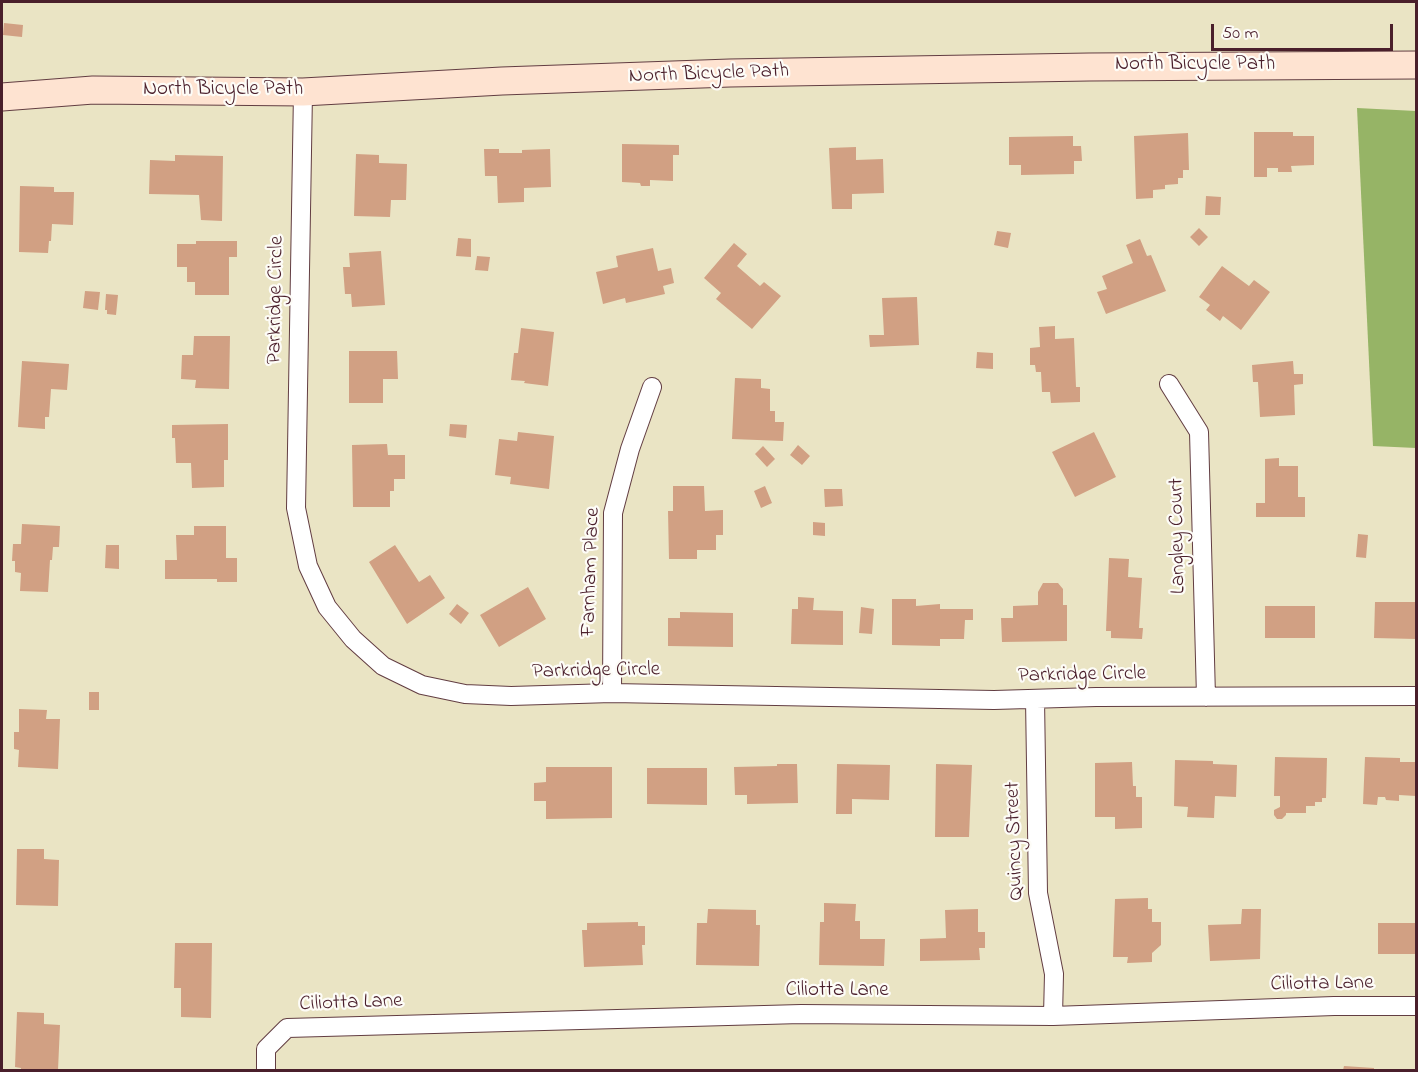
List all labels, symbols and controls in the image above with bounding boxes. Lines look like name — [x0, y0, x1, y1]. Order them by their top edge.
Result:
scale bar — [1214, 12, 1396, 50]
text: 50 m — [1222, 21, 1259, 47]
street label: North Bicycle Path — [1115, 53, 1275, 79]
street label: North Bicycle Path — [629, 60, 789, 90]
street label: North Bicycle Path — [143, 78, 303, 104]
street label: Parkridge Circle — [263, 236, 291, 364]
street label: Langley Court — [1165, 478, 1193, 594]
street label: Farnham Place — [577, 507, 607, 637]
street label: Parkridge Circle — [532, 658, 660, 686]
street label: Parkridge Circle — [1018, 662, 1146, 690]
street label: Quincy Street — [1001, 781, 1031, 901]
street label: Ciliotta Lane — [1270, 972, 1374, 998]
street label: Ciliotta Lane — [785, 979, 889, 1005]
street label: Ciliotta Lane — [299, 990, 403, 1018]

